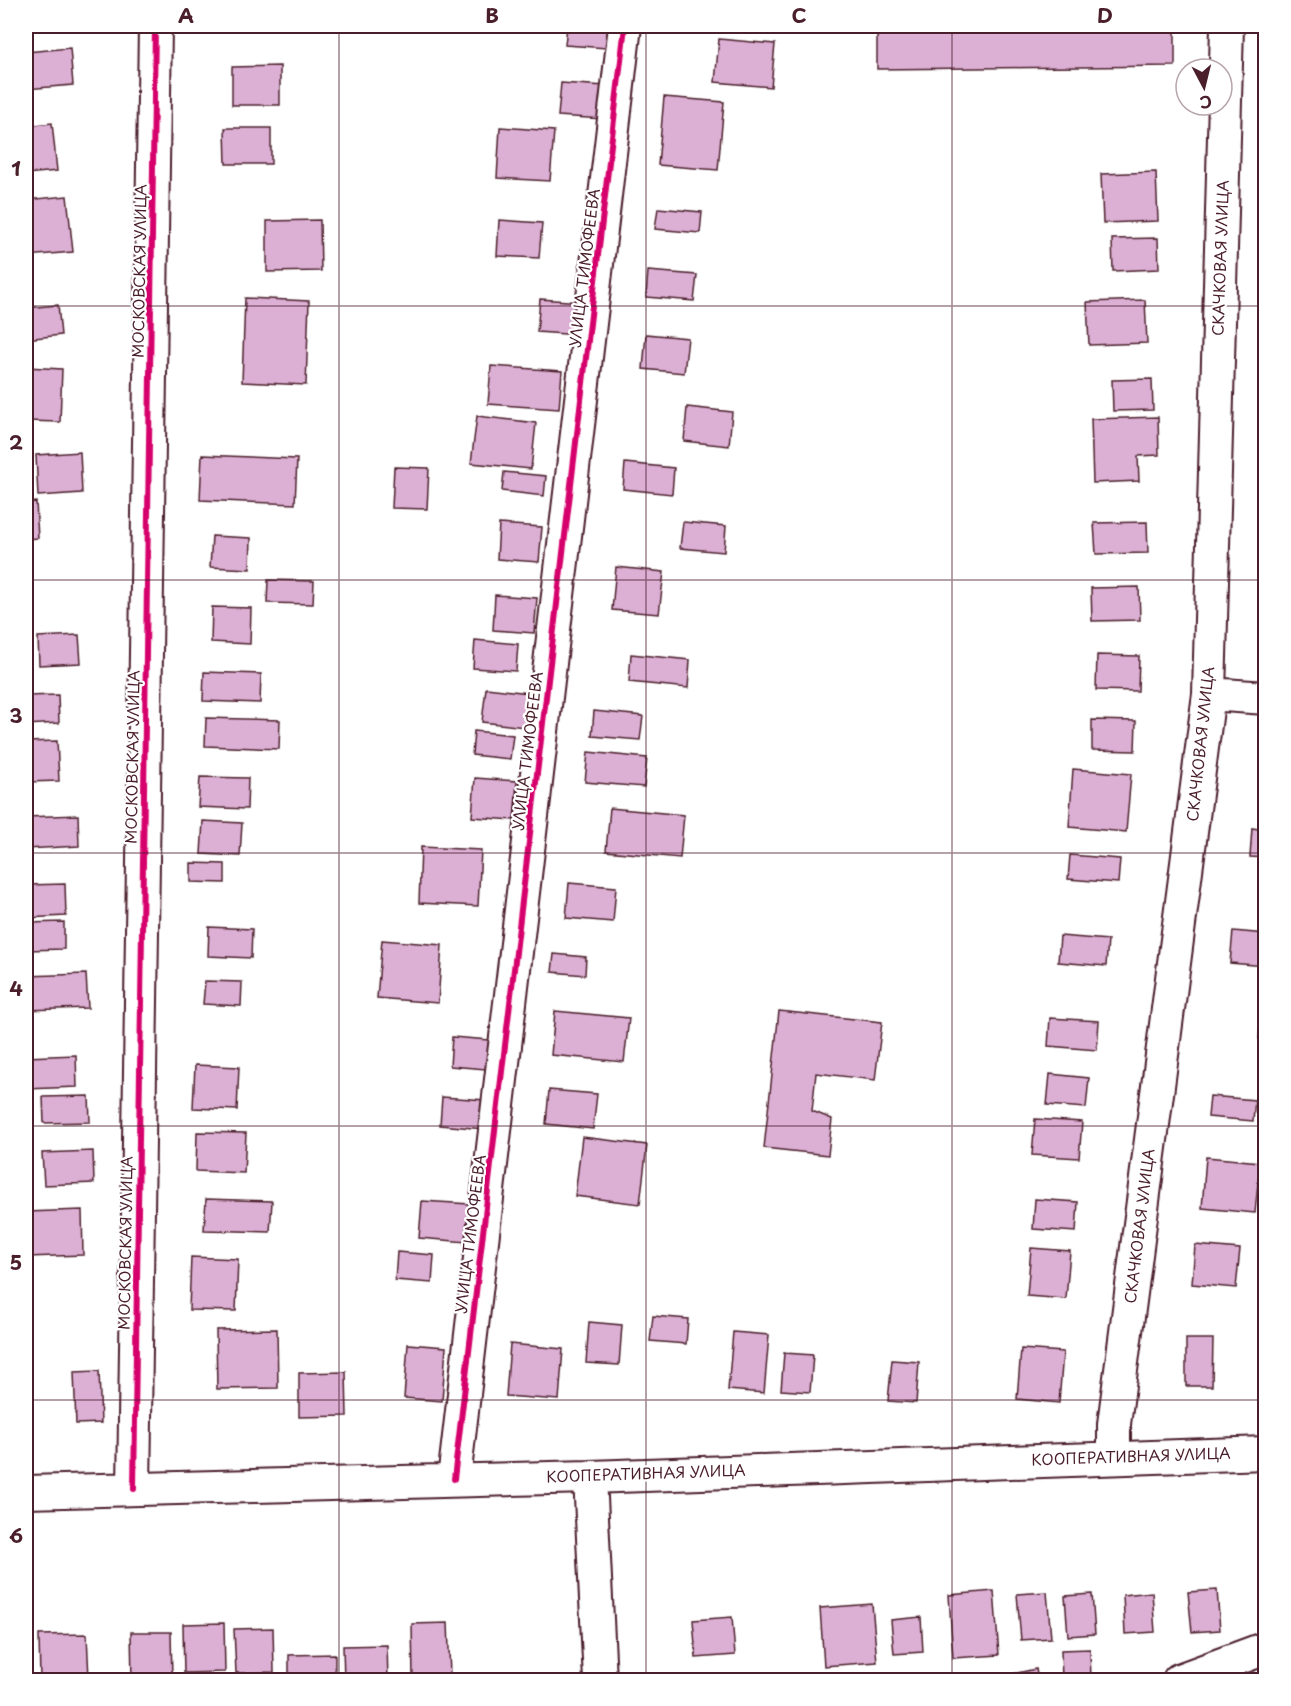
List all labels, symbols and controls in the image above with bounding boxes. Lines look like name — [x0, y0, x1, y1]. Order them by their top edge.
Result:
text: A — [178, 0, 194, 30]
text: B — [485, 0, 499, 30]
text: C — [791, 0, 807, 30]
text: D — [1097, 0, 1113, 30]
north arrow — [1174, 57, 1234, 117]
text: С — [1199, 90, 1213, 116]
text: 1 — [11, 153, 21, 183]
street label: СКАЧКОВАЯ УЛИЦА — [1205, 180, 1234, 336]
street label: МОСКОВСКАЯ УЛИЦА — [125, 184, 152, 358]
street label: УЛИЦА ТИМОФЕЕВА — [562, 187, 605, 349]
text: 2 — [9, 427, 23, 457]
street label: СКАЧКОВАЯ УЛИЦА — [1180, 665, 1219, 823]
street label: МОСКОВСКАЯ УЛИЦА — [118, 670, 145, 844]
street label: УЛИЦА ТИМОФЕЕВА — [505, 670, 548, 832]
text: 3 — [9, 700, 23, 730]
text: 4 — [9, 973, 23, 1003]
street label: СКАЧКОВАЯ УЛИЦА — [1118, 1147, 1159, 1305]
street label: УЛИЦА ТИМОФЕЕВА — [448, 1153, 491, 1315]
street label: МОСКОВСКАЯ УЛИЦА — [111, 1156, 138, 1330]
text: 5 — [10, 1247, 22, 1277]
street label: КООПЕРАТИВНАЯ УЛИЦА — [1031, 1441, 1231, 1470]
street label: КООПЕРАТИВНАЯ УЛИЦА — [546, 1458, 746, 1487]
text: 6 — [9, 1520, 23, 1550]

